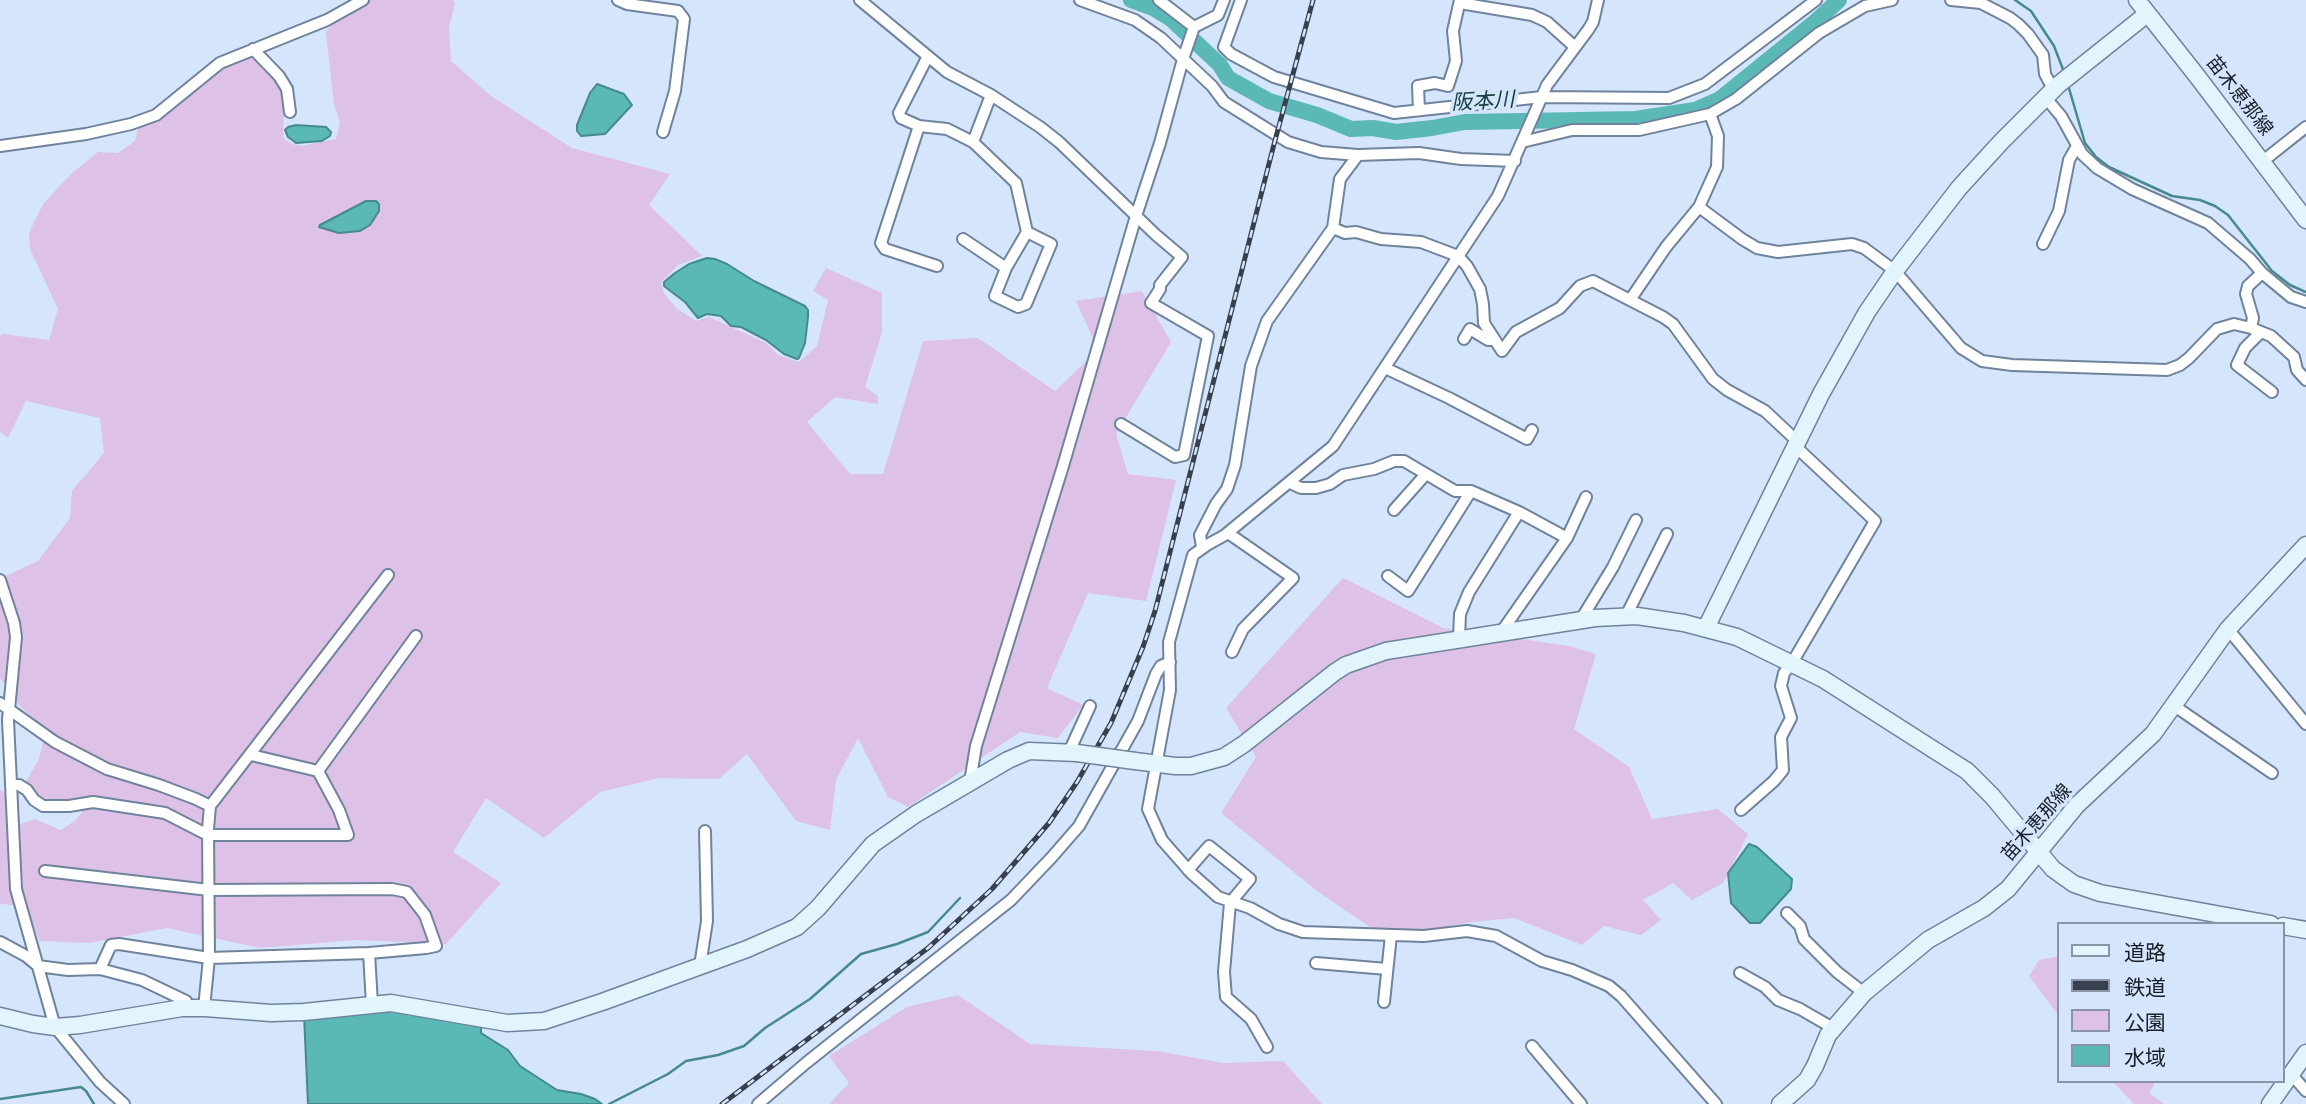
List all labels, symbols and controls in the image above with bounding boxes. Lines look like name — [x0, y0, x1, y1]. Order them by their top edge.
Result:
street label: 苗木恵那線 — [2201, 52, 2277, 140]
water label: 阪本川 — [1451, 88, 1515, 116]
street label: 苗木恵那線 — [1997, 780, 2077, 866]
legend — [2058, 922, 2285, 1083]
text: 道路 — [2124, 940, 2166, 966]
text: 鉄道 — [2124, 975, 2166, 1001]
text: 公園 — [2124, 1010, 2166, 1036]
text: 水域 — [2124, 1045, 2166, 1071]

